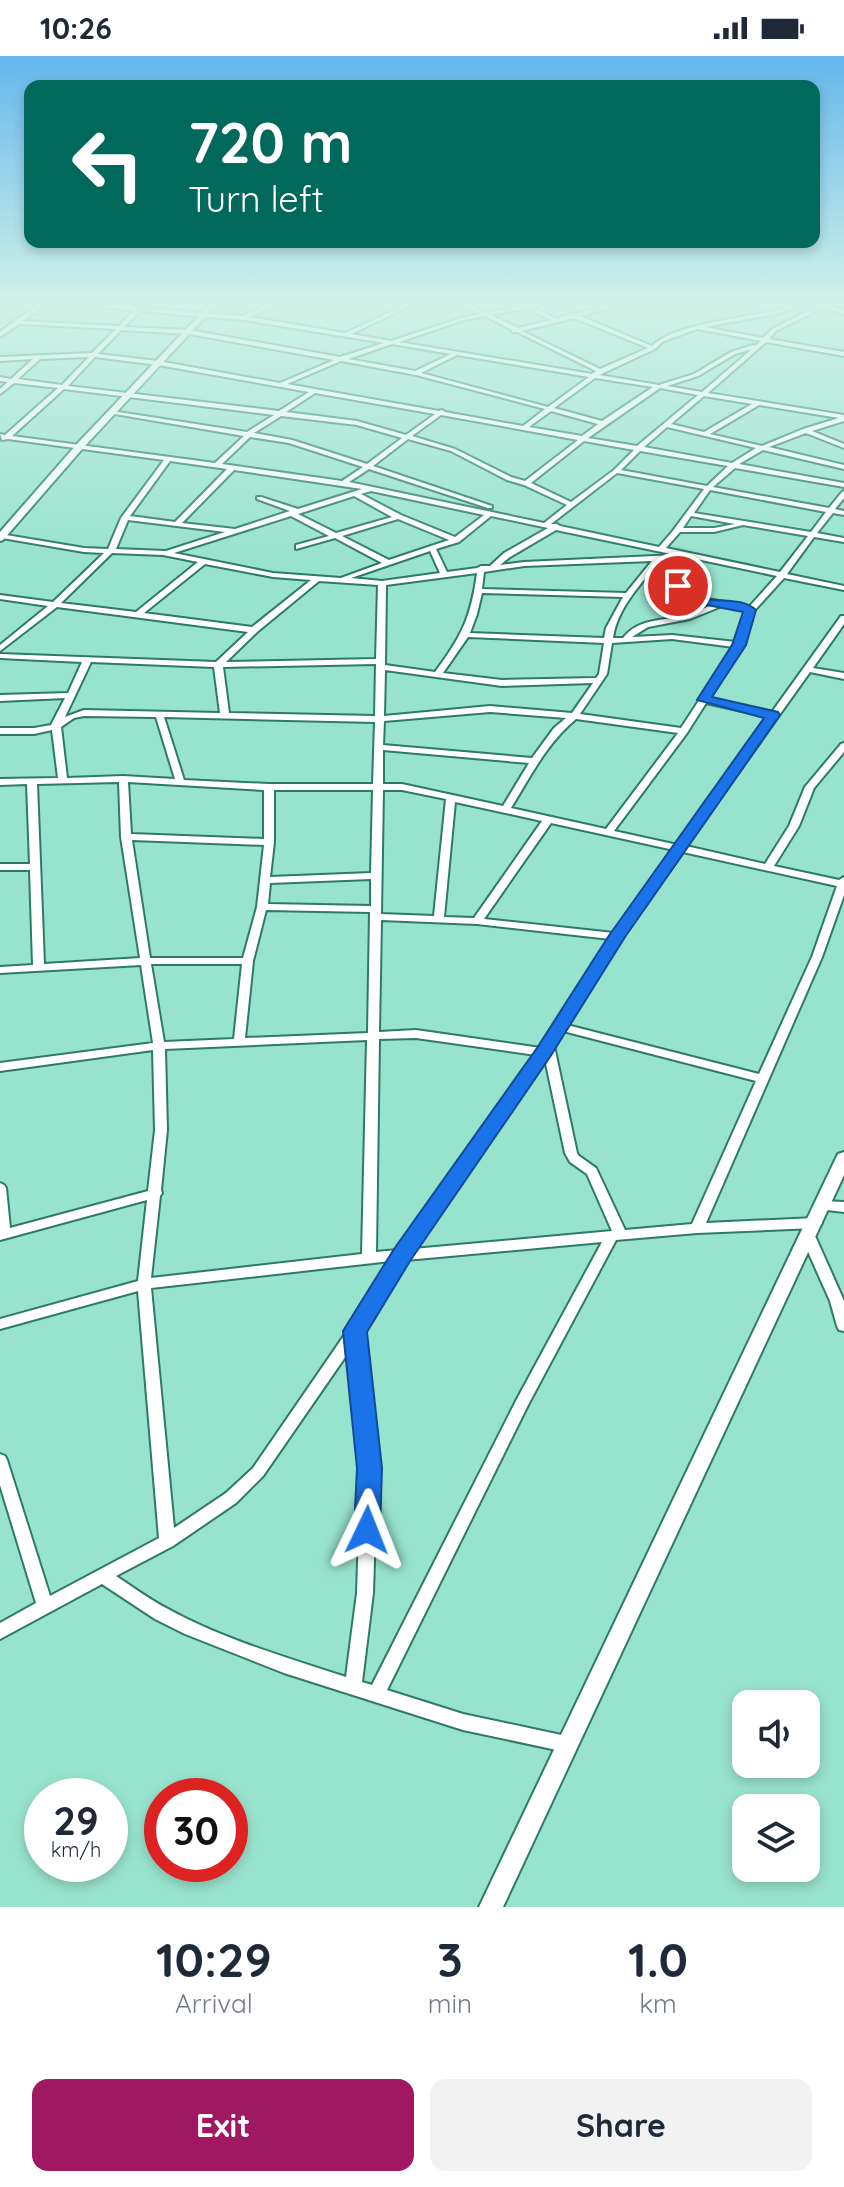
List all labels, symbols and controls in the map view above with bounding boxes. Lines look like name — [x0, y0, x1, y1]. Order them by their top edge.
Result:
text: 10:26 — [40, 9, 112, 47]
text: 720 m — [188, 107, 352, 177]
icon: left — [56, 112, 160, 216]
text: Turn left — [188, 176, 324, 221]
pin — [644, 552, 712, 620]
icon: arrive — [656, 564, 700, 608]
position arrow — [325, 1488, 409, 1572]
map controls — [732, 1690, 820, 1882]
button: sound — [732, 1690, 820, 1778]
speed limit sign: 30 — [144, 1778, 248, 1882]
button: layers — [732, 1794, 820, 1882]
text: 29 — [53, 1795, 99, 1845]
text: km/h — [51, 1837, 101, 1862]
text: 10:29 — [156, 1929, 272, 1989]
text: 3 — [437, 1929, 463, 1989]
text: 1.0 — [628, 1929, 688, 1989]
text: Arrival — [175, 1987, 253, 2020]
text: min — [428, 1987, 472, 2020]
text: km — [639, 1987, 677, 2020]
button: Exit — [32, 2079, 414, 2171]
button: Share — [430, 2079, 812, 2171]

